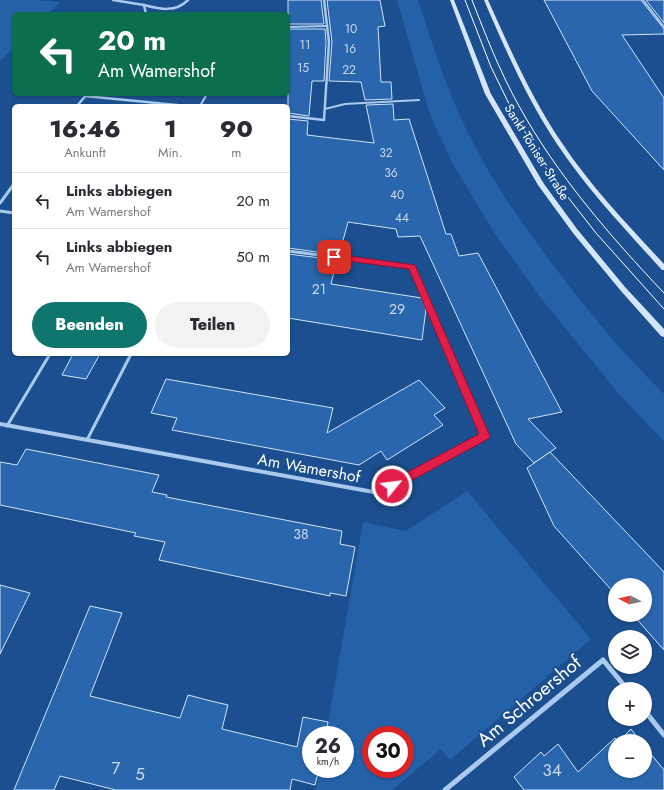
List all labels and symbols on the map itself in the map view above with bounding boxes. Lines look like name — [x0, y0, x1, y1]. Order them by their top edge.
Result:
house number: 10 — [345, 20, 357, 38]
house number: 11 — [300, 36, 310, 54]
house number: 16 — [344, 40, 356, 58]
house number: 15 — [297, 59, 309, 77]
house number: 22 — [342, 61, 356, 79]
street label: Sankt Töniser Straße — [500, 100, 574, 204]
house number: 32 — [379, 144, 393, 162]
house number: 36 — [384, 164, 398, 182]
house number: 40 — [390, 186, 404, 204]
house number: 44 — [395, 209, 409, 227]
pin — [317, 240, 351, 274]
house number: 21 — [312, 279, 326, 299]
house number: 29 — [389, 299, 405, 319]
street label: Am Wamershof — [256, 448, 363, 488]
position arrow — [371, 465, 413, 507]
house number: 38 — [293, 524, 309, 544]
north arrow — [608, 578, 652, 622]
street label: Am Schroershof — [471, 649, 587, 753]
speed limit sign: 30 — [362, 726, 414, 778]
house number: 7 — [112, 756, 121, 780]
house number: 34 — [542, 758, 562, 782]
house number: 5 — [135, 762, 145, 786]

